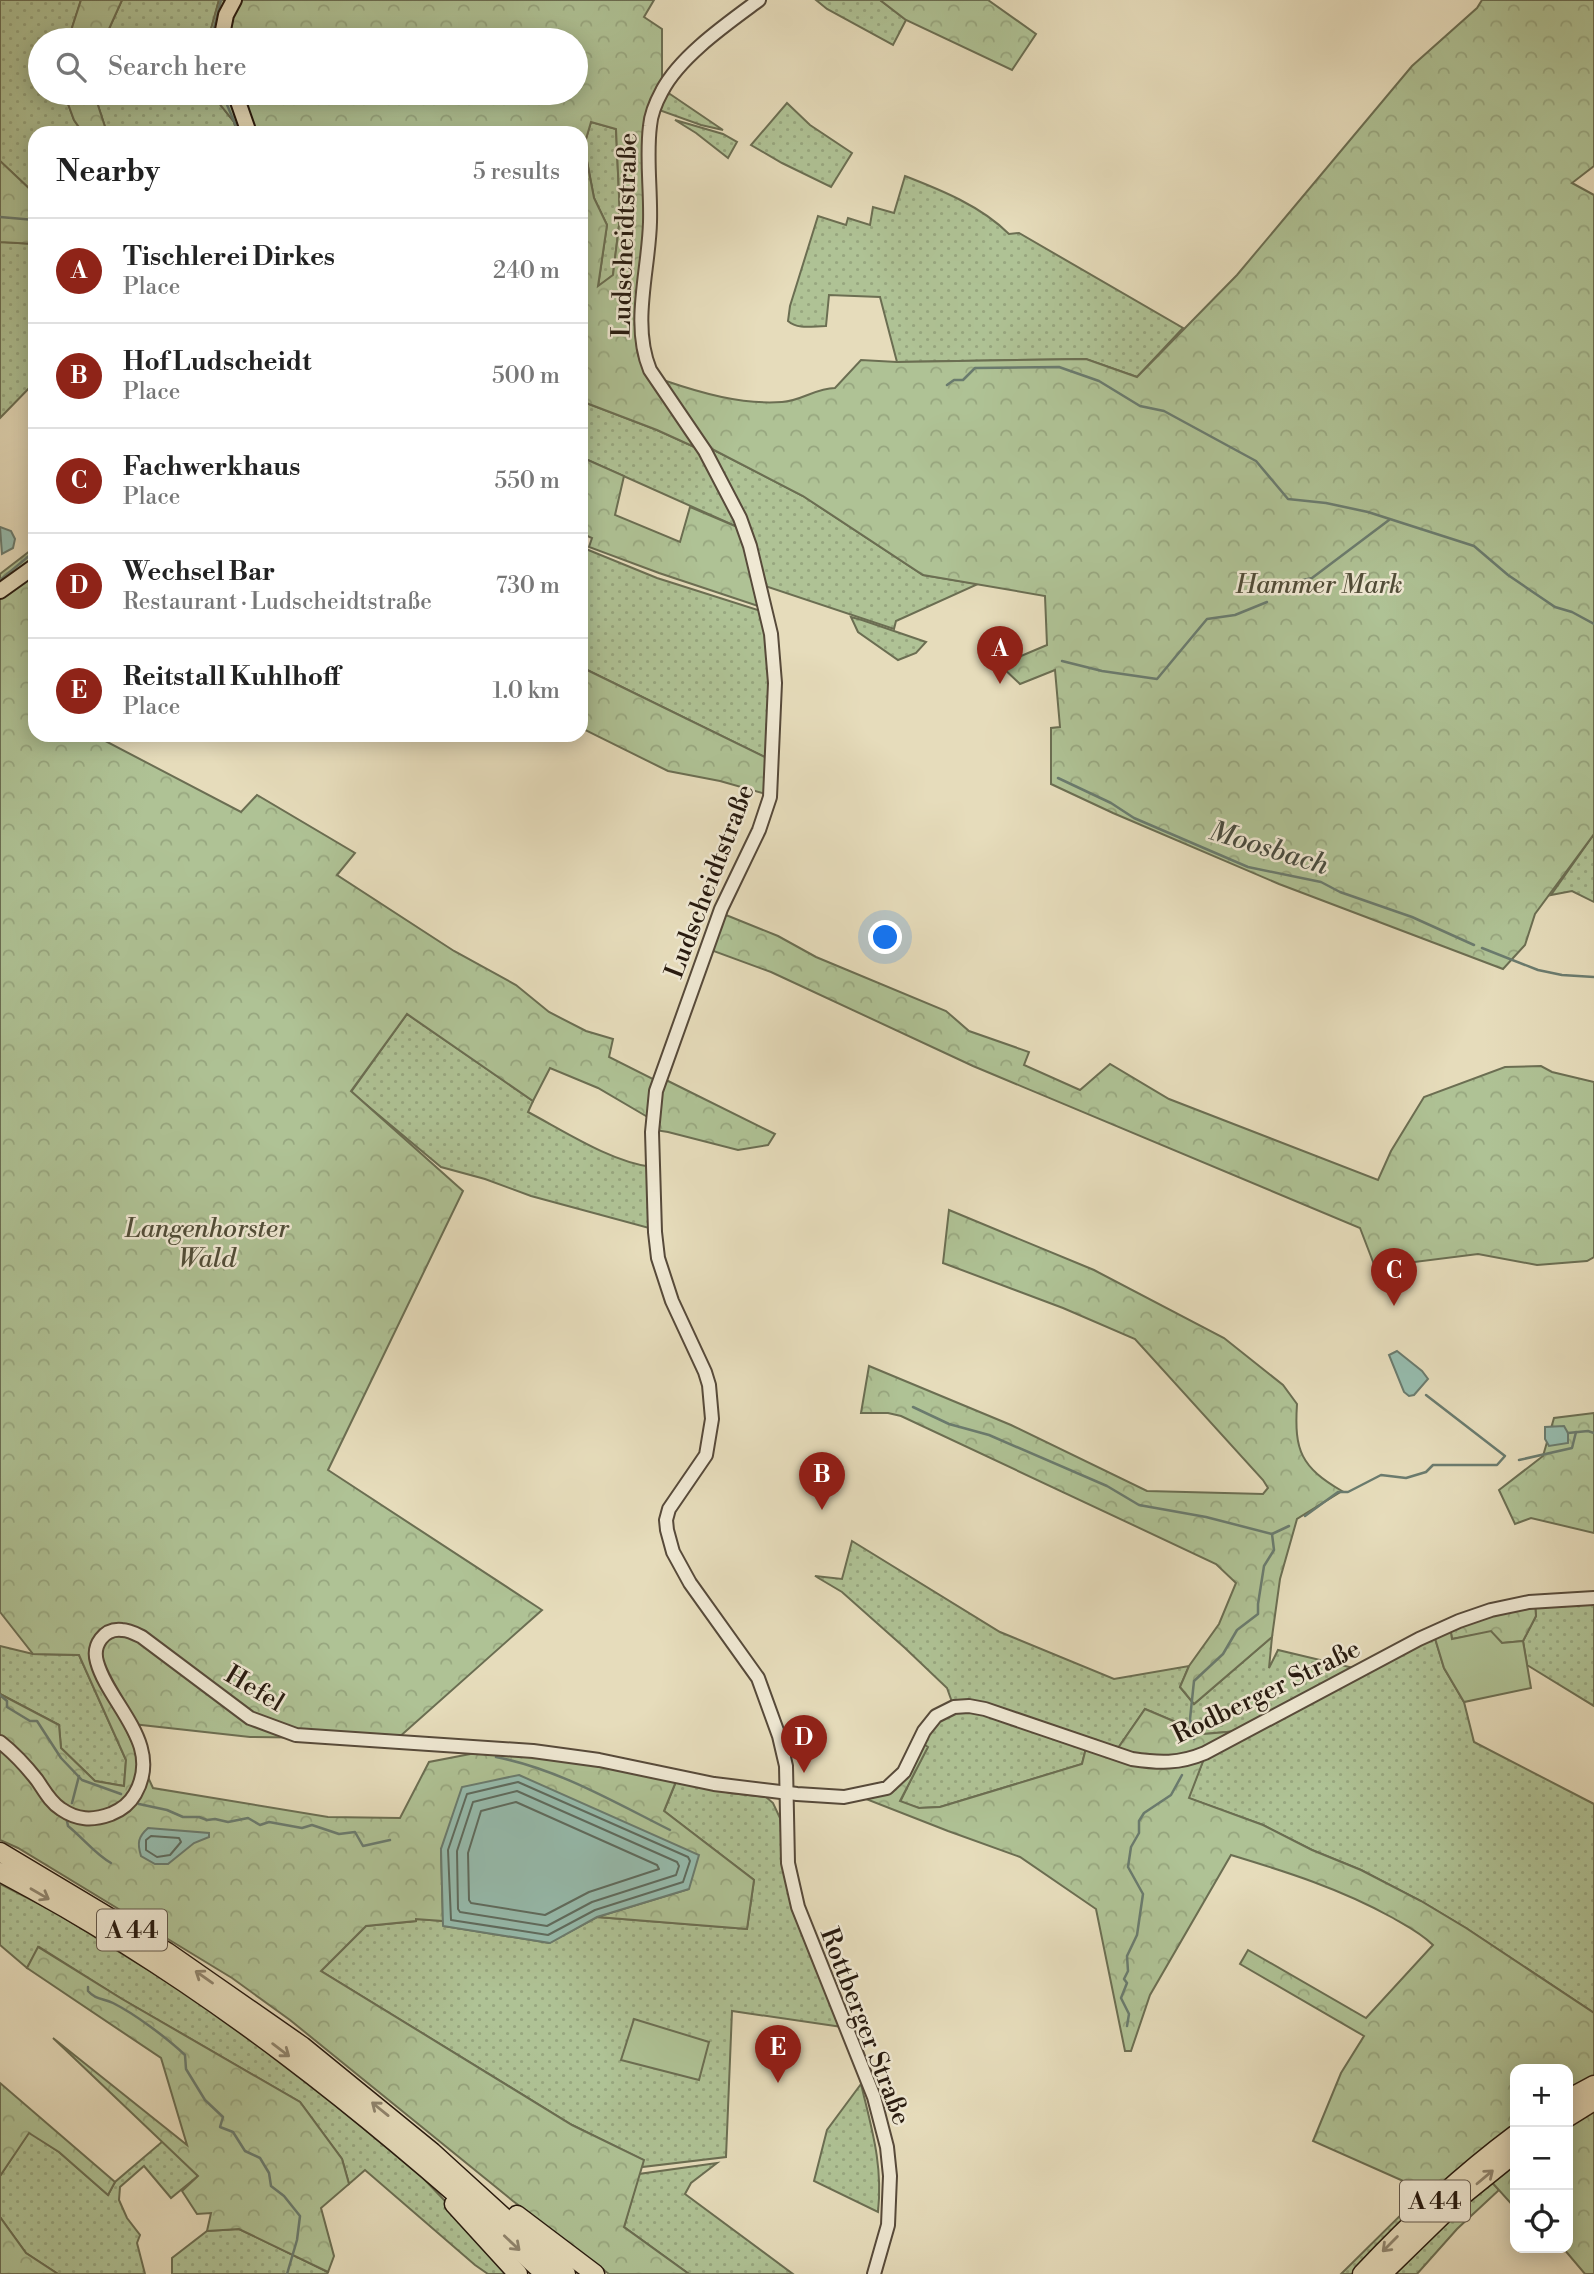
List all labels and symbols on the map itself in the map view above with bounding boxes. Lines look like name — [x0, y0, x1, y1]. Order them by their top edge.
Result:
street label: Ludscheidtstraße — [605, 132, 645, 338]
park label: Hammer Mark — [1235, 569, 1403, 601]
pin: A — [977, 626, 1023, 684]
street label: Ludscheidtstraße — [658, 780, 762, 983]
water label: Moosbach — [1205, 814, 1333, 883]
your location — [868, 920, 902, 954]
park label: Langenhorster Wald — [124, 1213, 290, 1275]
pin: C — [1371, 1248, 1417, 1306]
pin: B — [799, 1452, 845, 1510]
street label: Rodberger Straße — [1167, 1633, 1366, 1751]
street label: Hefel — [219, 1659, 290, 1719]
pin: D — [781, 1715, 827, 1773]
one-way arrow — [29, 1888, 50, 1901]
road number: A 44 — [97, 1910, 167, 1951]
street label: Rottberger Straße — [813, 1923, 917, 2130]
one-way arrow — [195, 1970, 214, 1984]
pin: E — [755, 2025, 801, 2083]
one-way arrow — [272, 2043, 290, 2058]
one-way arrow — [371, 2101, 389, 2117]
one-way arrow — [1475, 2169, 1493, 2185]
road number: A 44 — [1400, 2180, 1470, 2222]
one-way arrow — [503, 2235, 521, 2251]
one-way arrow — [1382, 2235, 1399, 2252]

